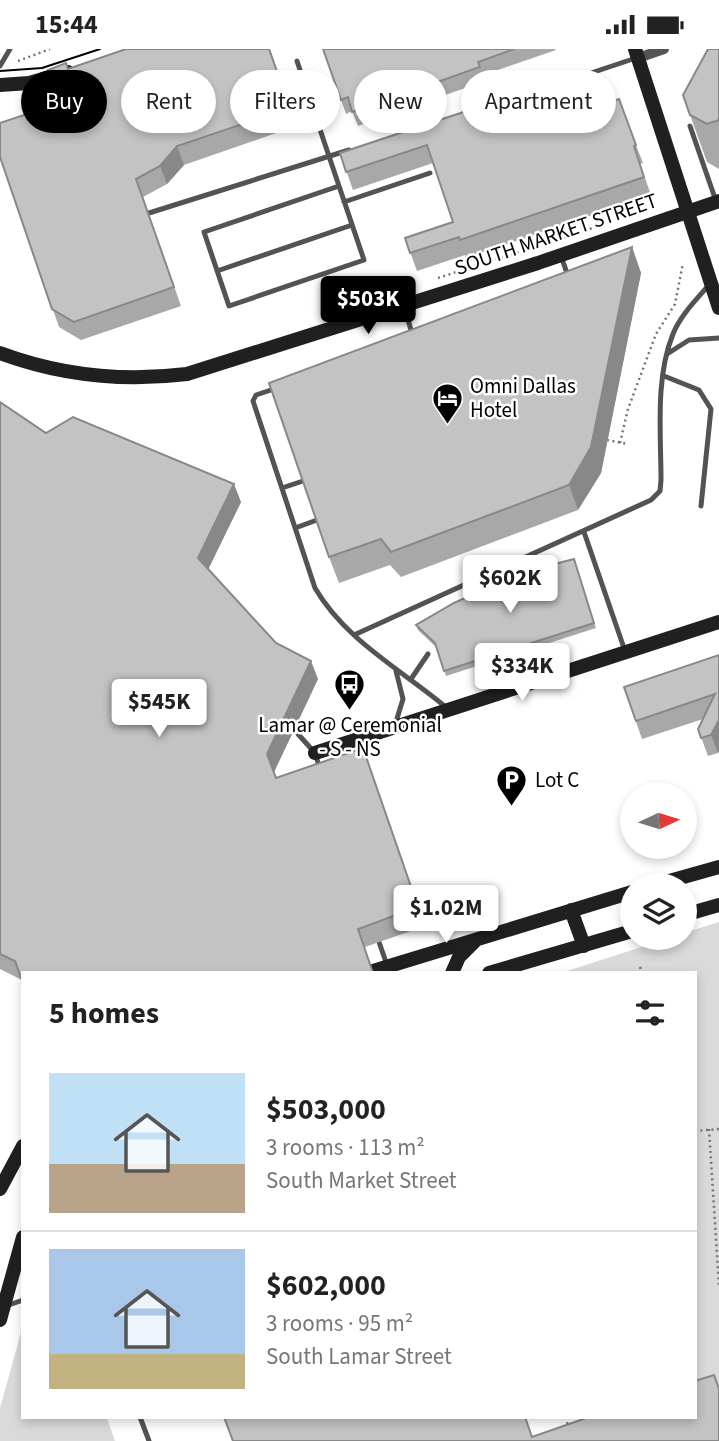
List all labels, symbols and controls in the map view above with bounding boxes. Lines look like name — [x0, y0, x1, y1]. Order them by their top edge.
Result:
text: 15:44 — [35, 6, 98, 43]
chip: Buy — [21, 70, 107, 133]
chip: Rent — [121, 70, 216, 133]
chip: Filters — [230, 70, 340, 133]
chip: New — [354, 70, 447, 133]
chip: Apartment — [461, 70, 616, 133]
street label: SOUTH MARKET STREET — [451, 185, 661, 283]
pin: $503K — [319, 277, 417, 336]
text: $503K — [337, 282, 399, 315]
place label: Omni Dallas Hotel — [470, 371, 576, 425]
hotel icon: Omni Dallas Hotel — [430, 381, 464, 425]
pin: $602K — [461, 555, 559, 615]
text: $602K — [479, 561, 541, 594]
pin: $334K — [473, 643, 571, 703]
text: $334K — [491, 649, 553, 682]
bus stop icon: Lamar @ Ceremonial - S - NS — [333, 668, 367, 712]
pin: $545K — [110, 679, 208, 739]
text: $545K — [128, 685, 190, 718]
place label: Lamar @ Ceremonial - S - NS — [258, 710, 442, 764]
parking icon: Lot C — [495, 763, 529, 807]
place label: Lot C — [535, 765, 579, 795]
north arrow — [620, 782, 696, 859]
map controls — [620, 782, 697, 950]
button: layers — [620, 873, 697, 950]
pin: $1.02M — [389, 885, 503, 945]
text: $1.02M — [409, 891, 483, 924]
text: 5 homes — [49, 992, 159, 1035]
icon: filters — [631, 994, 669, 1032]
text: $503,000 — [266, 1088, 386, 1131]
icon: home — [105, 1101, 189, 1185]
text: 3 rooms · 113 m² — [266, 1131, 425, 1164]
text: South Market Street — [266, 1164, 457, 1197]
text: $602,000 — [266, 1264, 386, 1307]
icon: home — [105, 1277, 189, 1361]
text: 3 rooms · 95 m² — [266, 1307, 413, 1340]
text: South Lamar Street — [266, 1340, 452, 1373]

